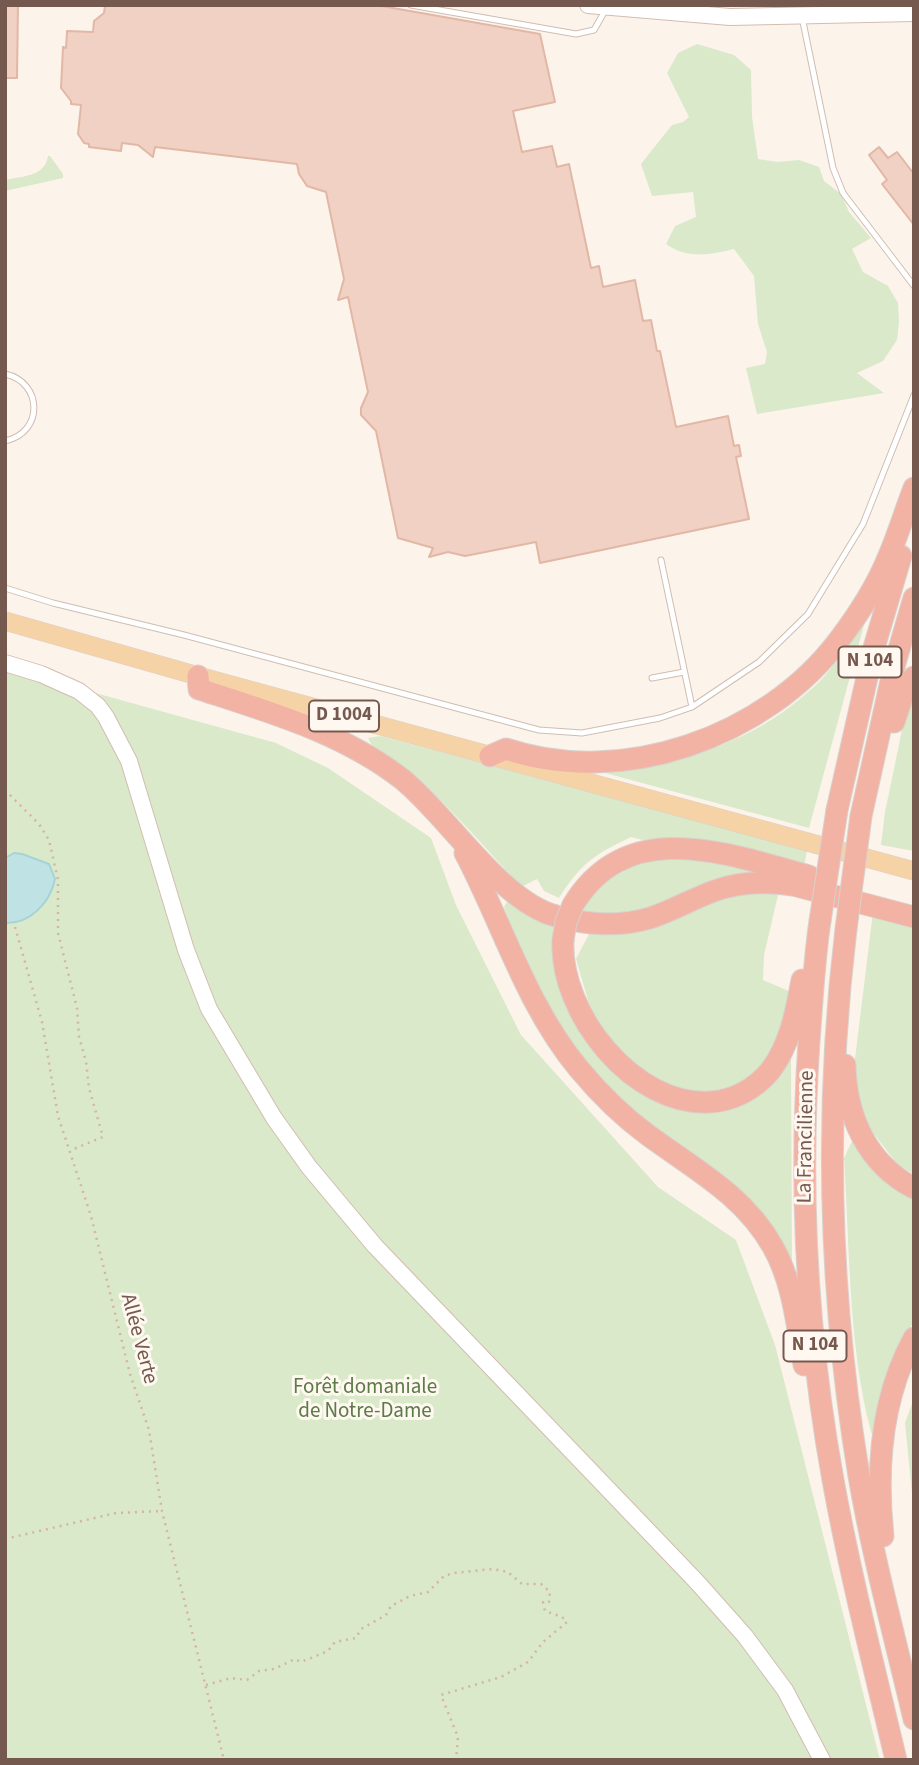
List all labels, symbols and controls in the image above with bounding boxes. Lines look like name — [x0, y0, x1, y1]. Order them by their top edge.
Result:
road number: N 104 — [838, 646, 902, 678]
road number: D 1004 — [309, 701, 379, 732]
street label: La Francilienne — [793, 1070, 821, 1204]
street label: Allée Verte — [114, 1291, 162, 1387]
road number: N 104 — [784, 1330, 846, 1362]
park label: Forêt domaniale de Notre-Dame — [293, 1375, 437, 1425]

